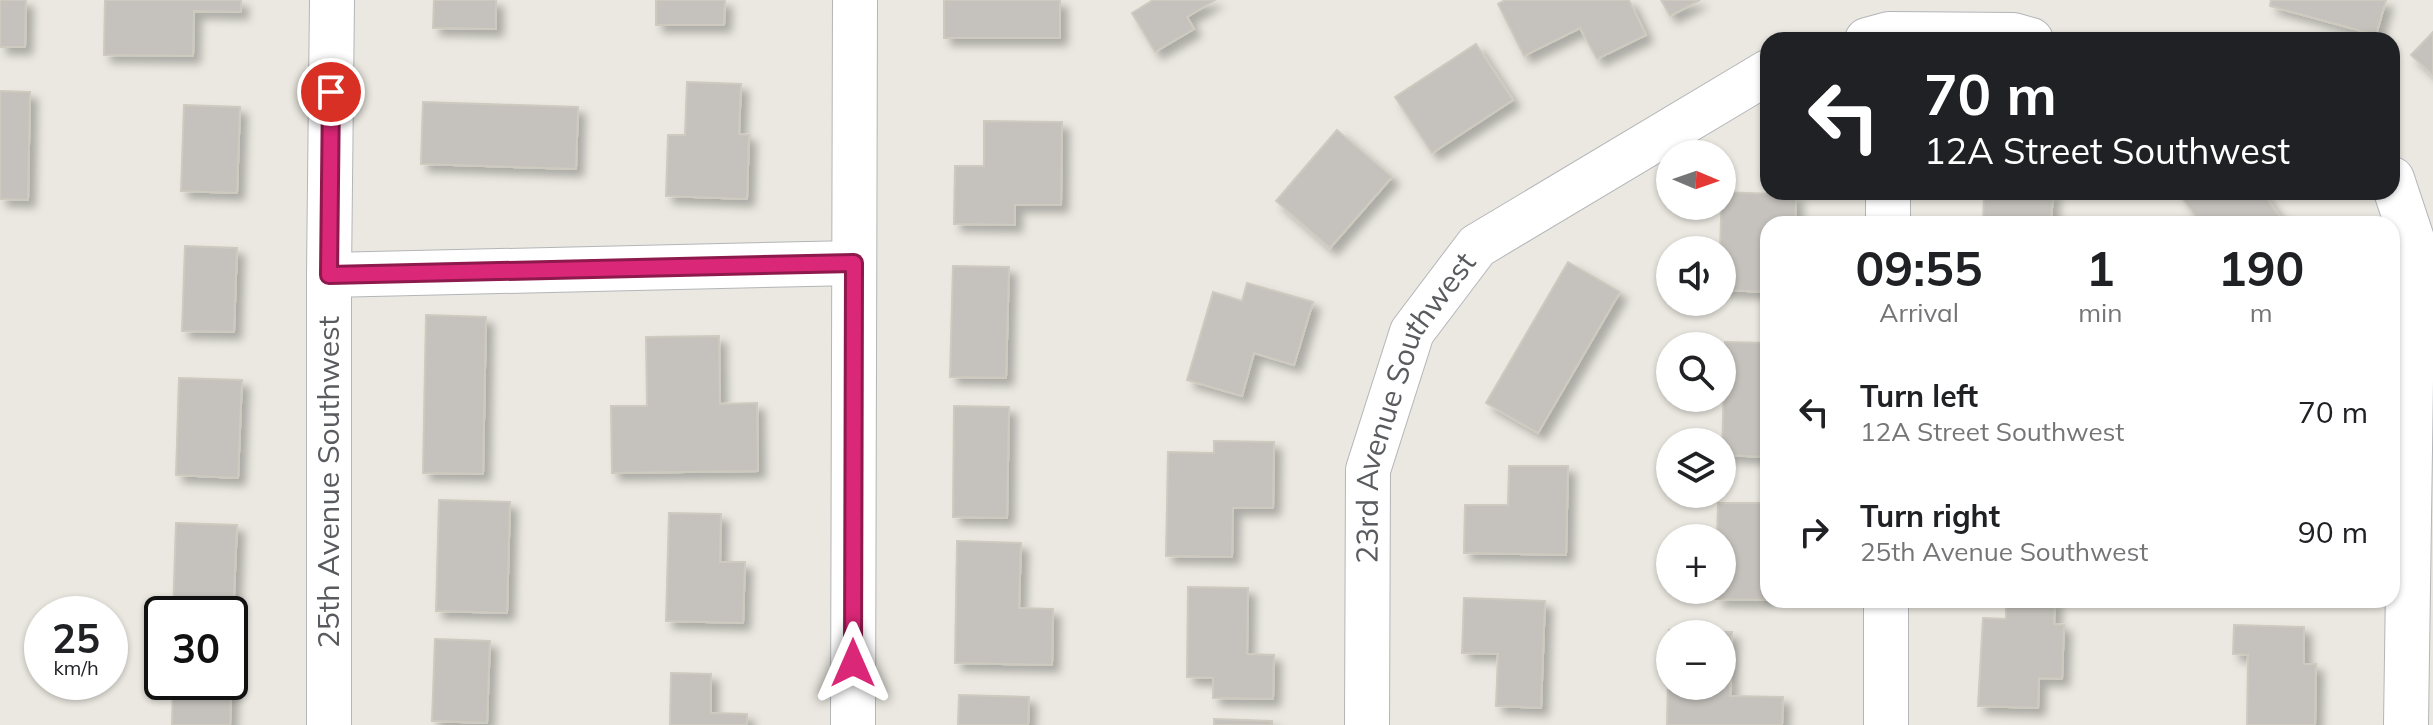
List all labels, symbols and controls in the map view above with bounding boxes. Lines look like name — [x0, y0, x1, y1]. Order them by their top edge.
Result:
pin — [297, 58, 365, 126]
text: 70 m — [1924, 59, 2057, 129]
icon: left — [1792, 64, 1896, 168]
icon: arrive — [309, 70, 353, 114]
text: 12A Street Southwest — [1924, 128, 2290, 173]
north arrow — [1656, 140, 1736, 220]
map controls — [1656, 140, 1736, 700]
button: sound — [1656, 236, 1736, 316]
text: 09:55 — [1856, 238, 1983, 298]
text: 1 — [2086, 238, 2115, 298]
text: 190 — [2218, 238, 2304, 298]
street label: 23rd Avenue Southwest — [1348, 244, 1484, 564]
text: Arrival — [1879, 296, 1959, 329]
text: min — [2078, 296, 2122, 329]
text: m — [2250, 296, 2273, 329]
street label: 25th Avenue Southwest — [309, 316, 347, 648]
button: search — [1656, 332, 1736, 412]
text: Turn left — [1860, 377, 1978, 415]
icon: left — [1792, 390, 1836, 434]
text: 70 m — [2298, 393, 2368, 431]
text: 12A Street Southwest — [1860, 415, 2124, 448]
button: layers — [1656, 428, 1736, 508]
text: Turn right — [1860, 497, 2000, 535]
icon: right — [1792, 510, 1836, 554]
text: 90 m — [2298, 513, 2368, 551]
button: + — [1656, 524, 1736, 604]
text: 25th Avenue Southwest — [1860, 535, 2148, 568]
speed limit sign: 30 — [144, 596, 248, 700]
text: 25 — [52, 613, 100, 663]
button: − — [1656, 620, 1736, 700]
position arrow — [811, 621, 895, 705]
text: km/h — [53, 655, 99, 680]

